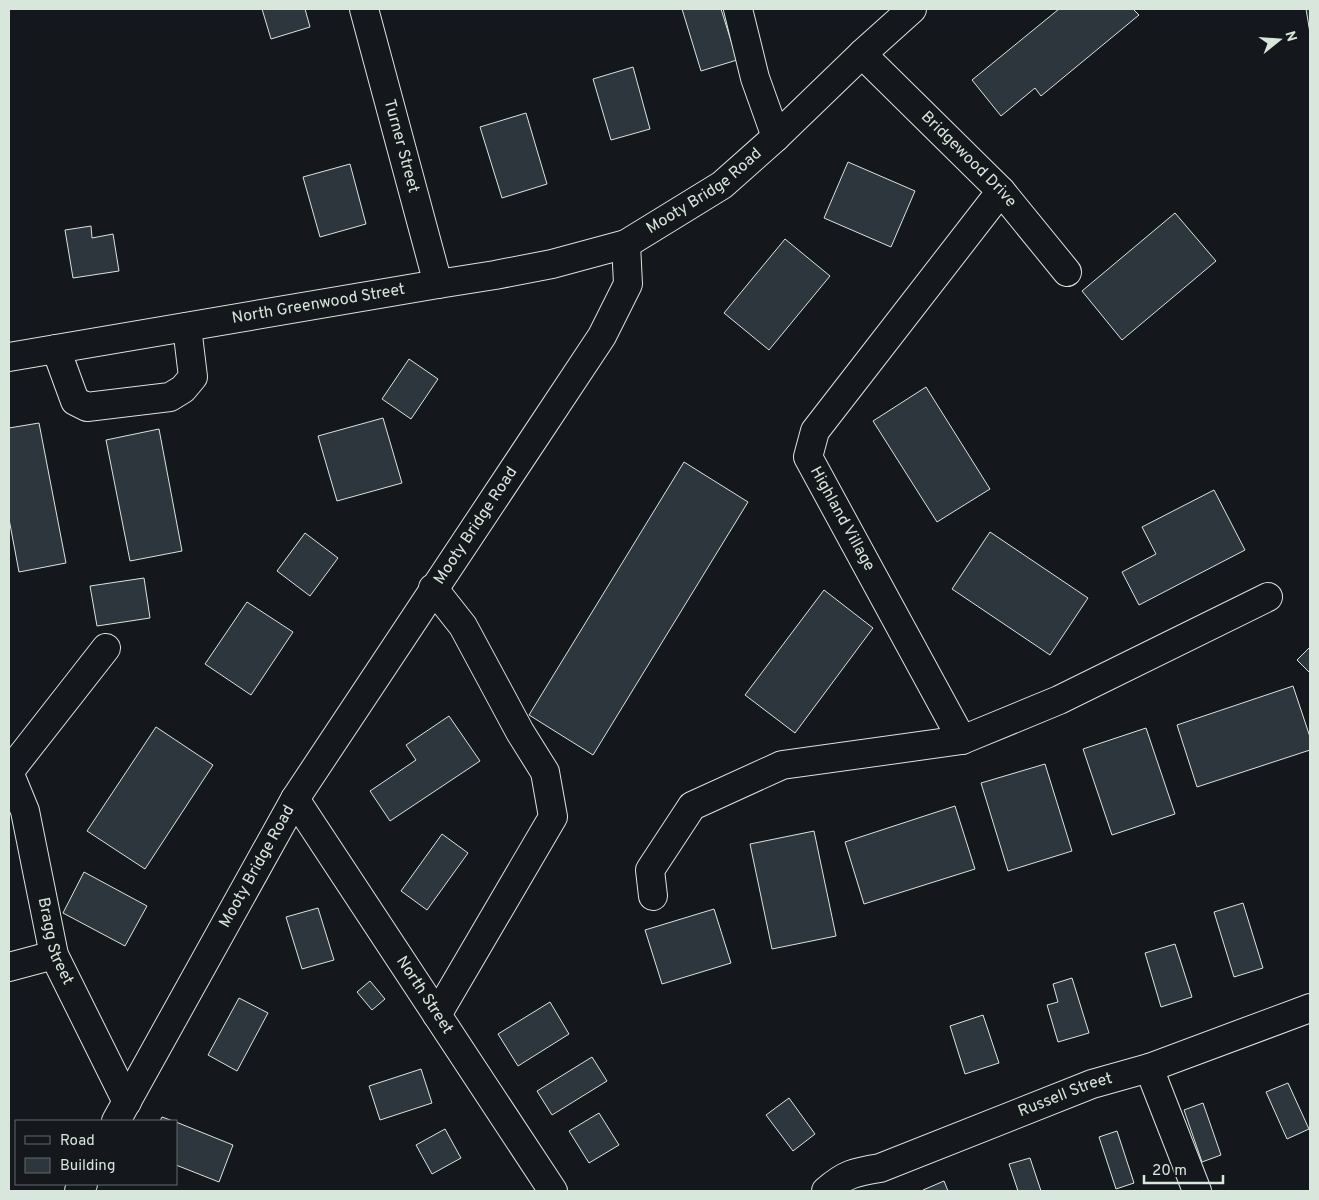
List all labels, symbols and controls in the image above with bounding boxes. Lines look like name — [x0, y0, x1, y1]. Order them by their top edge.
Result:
north arrow — [1254, 15, 1304, 65]
text: N — [1280, 29, 1300, 44]
street label: Turner Street — [379, 97, 423, 195]
street label: Bridgewood Drive — [916, 107, 1020, 212]
street label: Mooty Bridge Road — [643, 144, 766, 239]
street label: North Greenwood Street — [231, 280, 407, 329]
street label: Mooty Bridge Road — [430, 463, 522, 589]
street label: Highland Village — [805, 463, 879, 575]
street label: Mooty Bridge Road — [215, 802, 299, 931]
street label: Bragg Street — [33, 896, 77, 988]
street label: North Street — [391, 952, 457, 1038]
street label: Russell Street — [1015, 1069, 1115, 1122]
legend — [15, 1120, 178, 1185]
text: Road — [60, 1132, 95, 1151]
scale bar — [1144, 1152, 1223, 1184]
text: Building — [60, 1157, 115, 1176]
text: 20 m — [1152, 1162, 1187, 1181]

